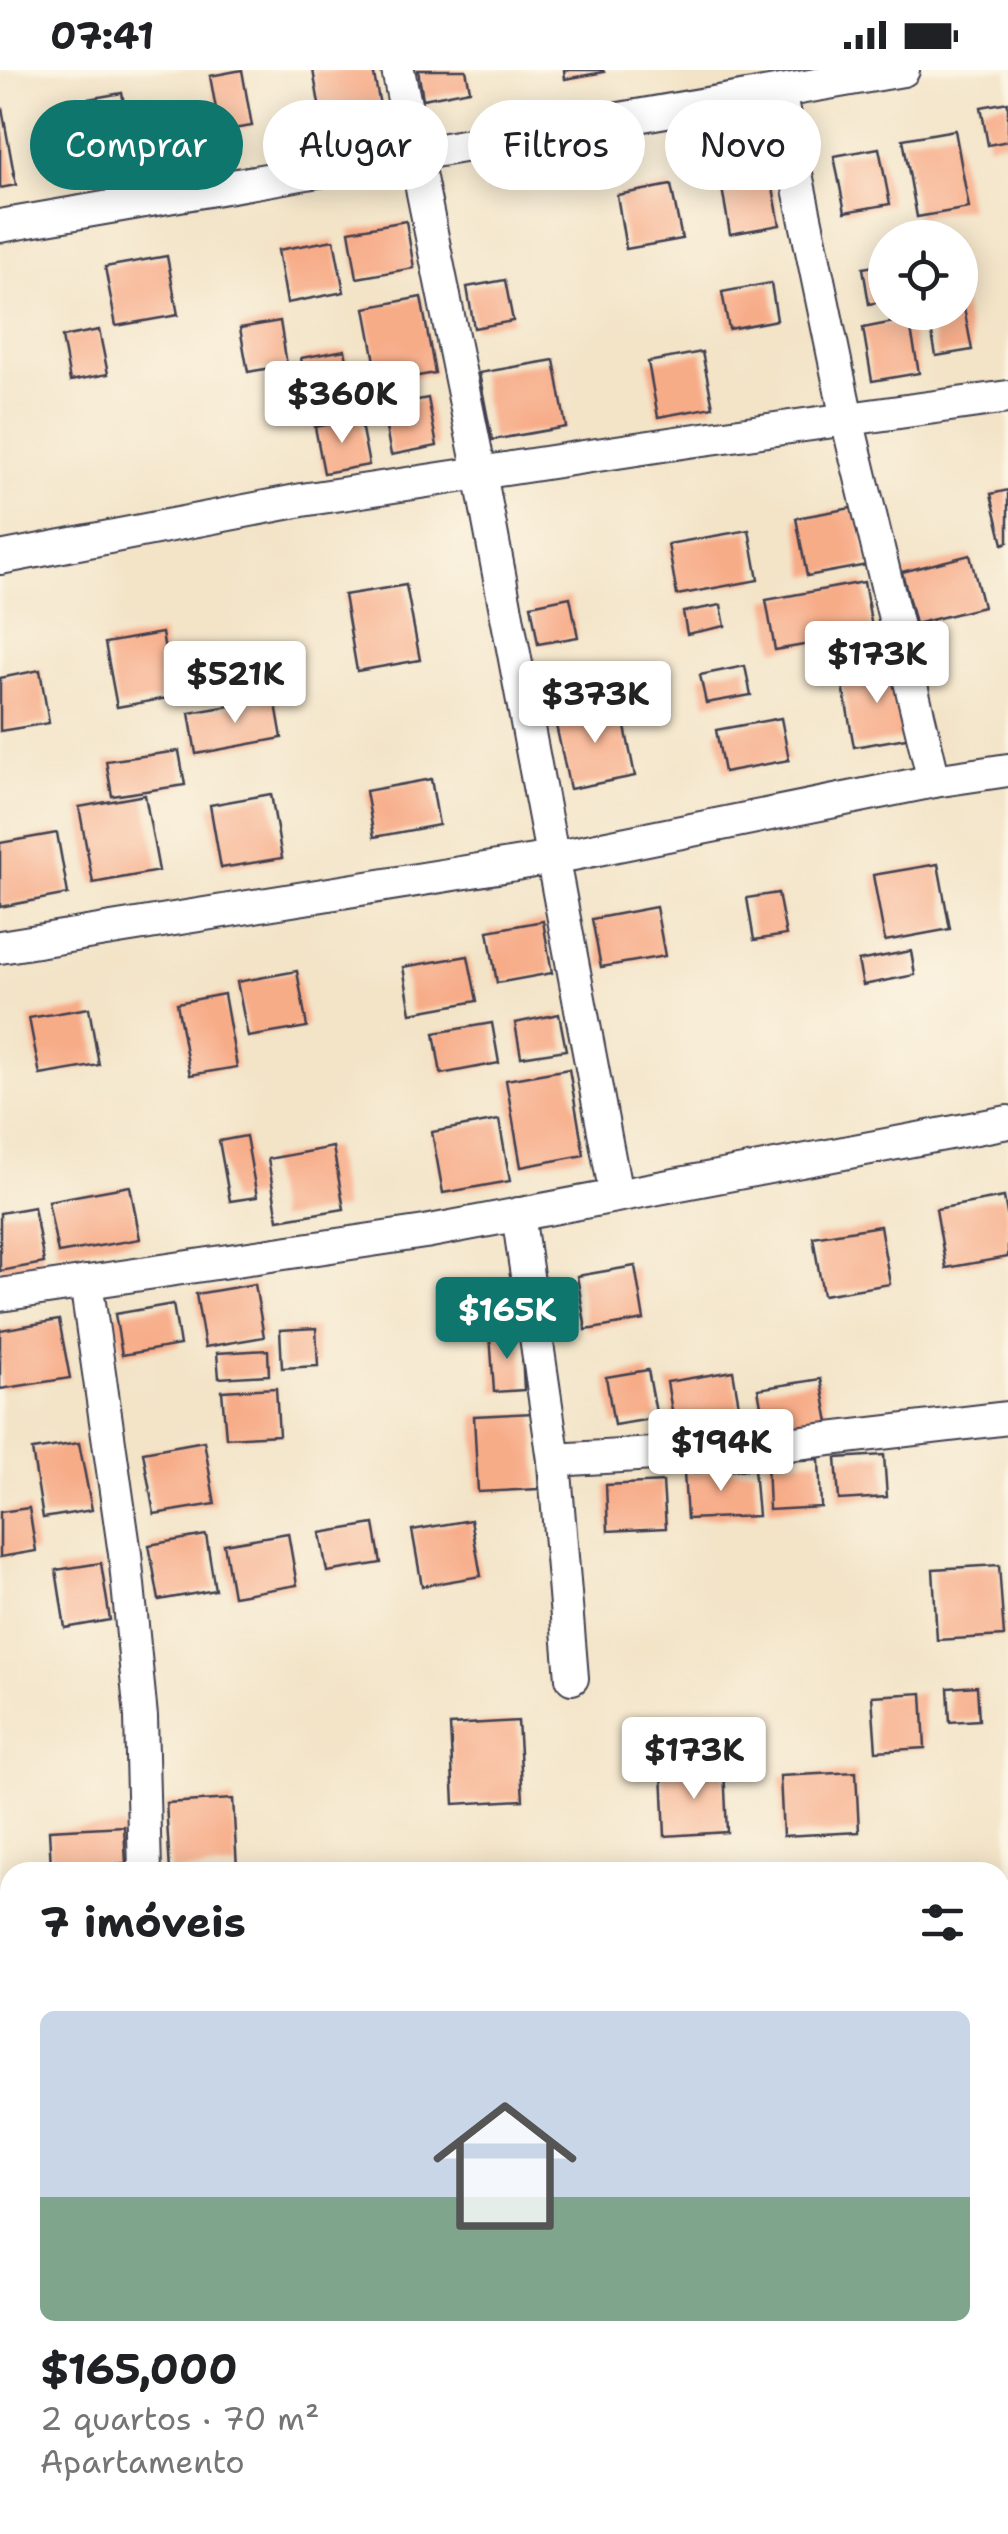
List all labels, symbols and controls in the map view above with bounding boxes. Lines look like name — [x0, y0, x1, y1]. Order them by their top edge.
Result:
text: 07:41 — [50, 10, 154, 61]
chip: Comprar — [30, 100, 243, 190]
chip: Alugar — [263, 100, 448, 190]
chip: Filtros — [468, 100, 645, 190]
chip: Novo — [665, 100, 821, 190]
map controls — [868, 220, 978, 330]
button: locate — [868, 220, 978, 330]
pin: $360K — [272, 361, 412, 446]
text: $360K — [287, 372, 397, 415]
pin: $173K — [807, 621, 947, 706]
text: $173K — [827, 632, 927, 675]
pin: $521K — [165, 641, 305, 726]
text: $521K — [186, 652, 284, 695]
pin: $373K — [525, 661, 665, 746]
text: $373K — [541, 672, 649, 715]
pin: $165K — [437, 1277, 577, 1362]
text: $165K — [458, 1288, 556, 1331]
pin: $194K — [651, 1409, 791, 1494]
text: $194K — [670, 1420, 772, 1463]
pin: $173K — [624, 1717, 764, 1802]
text: $173K — [644, 1728, 744, 1771]
text: 7 imóveis — [40, 1894, 246, 1950]
icon: filters — [915, 1895, 970, 1950]
icon: home — [415, 2076, 595, 2256]
text: $165,000 — [40, 2341, 238, 2397]
text: 2 quartos · 70 m² — [40, 2397, 320, 2440]
text: Apartamento — [40, 2440, 245, 2483]

